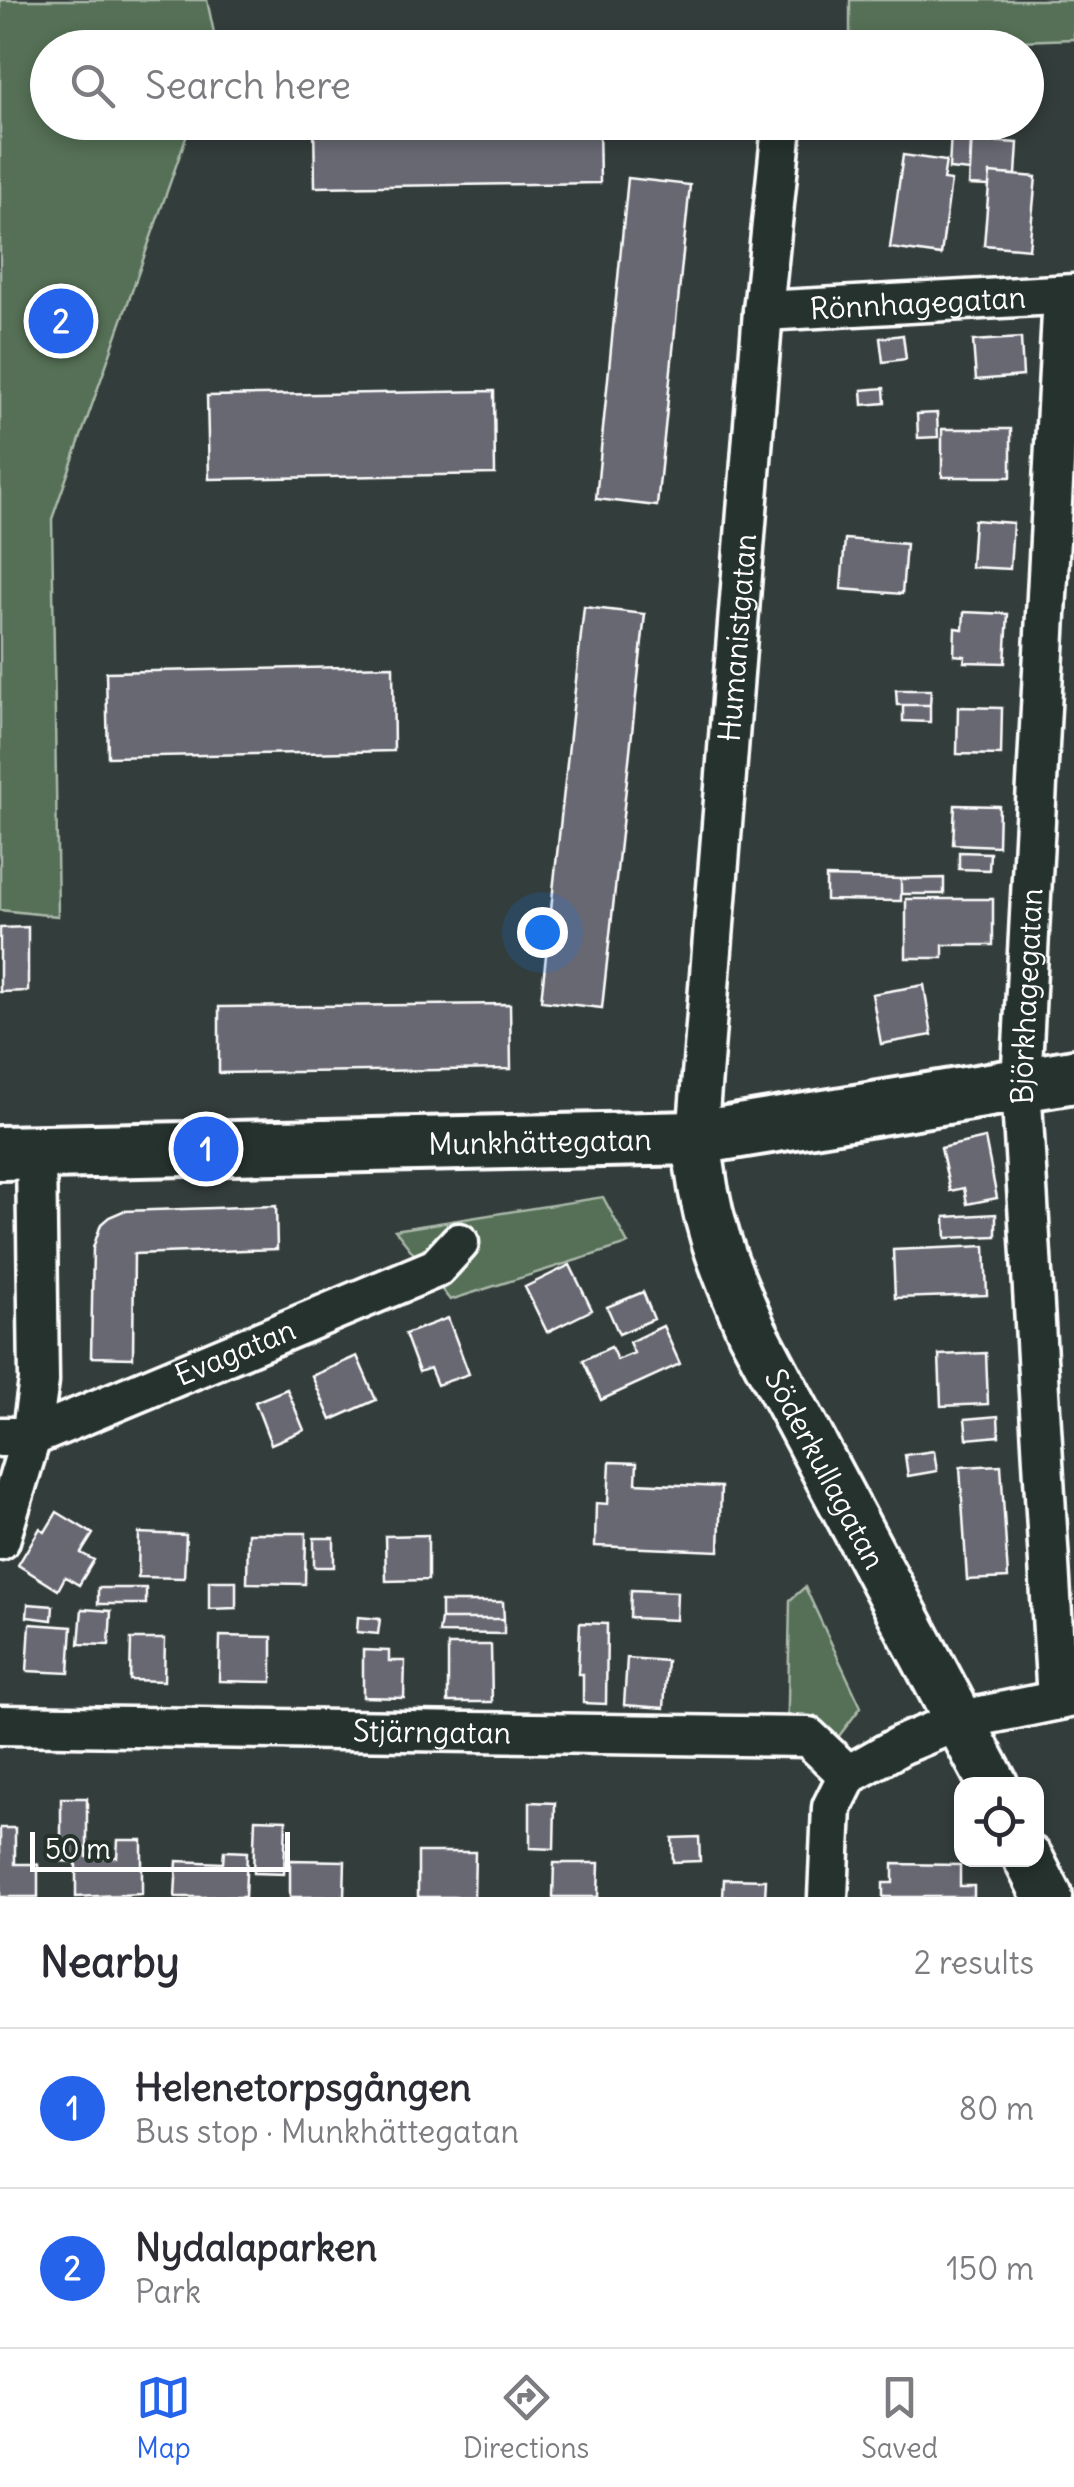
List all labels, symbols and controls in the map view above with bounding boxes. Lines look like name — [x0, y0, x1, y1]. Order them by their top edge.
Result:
search box — [30, 30, 1044, 140]
icon: search — [65, 58, 120, 113]
text: Search here — [145, 62, 351, 109]
street label: Rönnhagegatan — [809, 278, 1027, 327]
pin: 2 — [28, 284, 94, 358]
street label: Humanistgatan — [710, 532, 764, 743]
street label: Björkhagegatan — [1002, 887, 1050, 1105]
your location — [517, 907, 568, 958]
pin: 1 — [174, 1112, 238, 1186]
street label: Munkhättegatan — [428, 1120, 652, 1163]
street label: Evagatan — [169, 1310, 301, 1394]
street label: Söderkullagatan — [757, 1362, 894, 1575]
street label: Stjärngatan — [353, 1711, 511, 1752]
map controls — [954, 1777, 1044, 1867]
button: locate — [954, 1777, 1044, 1867]
scale bar — [30, 1827, 290, 1872]
text: 50 m — [45, 1831, 111, 1867]
text: Nearby — [40, 1936, 179, 1988]
text: 2 results — [914, 1942, 1034, 1983]
text: Helenetorpsgången — [135, 2064, 471, 2111]
text: 1 — [66, 2088, 79, 2129]
text: 80 m — [959, 2088, 1034, 2129]
text: Bus stop · Munkhättegatan — [135, 2111, 519, 2152]
text: Nydalaparken — [135, 2224, 377, 2271]
text: 2 — [64, 2248, 81, 2289]
text: 150 m — [946, 2248, 1034, 2289]
text: Park — [135, 2271, 201, 2312]
tab: Map — [136, 2370, 191, 2466]
tab: Directions — [463, 2370, 589, 2466]
tab: Saved — [861, 2370, 938, 2466]

